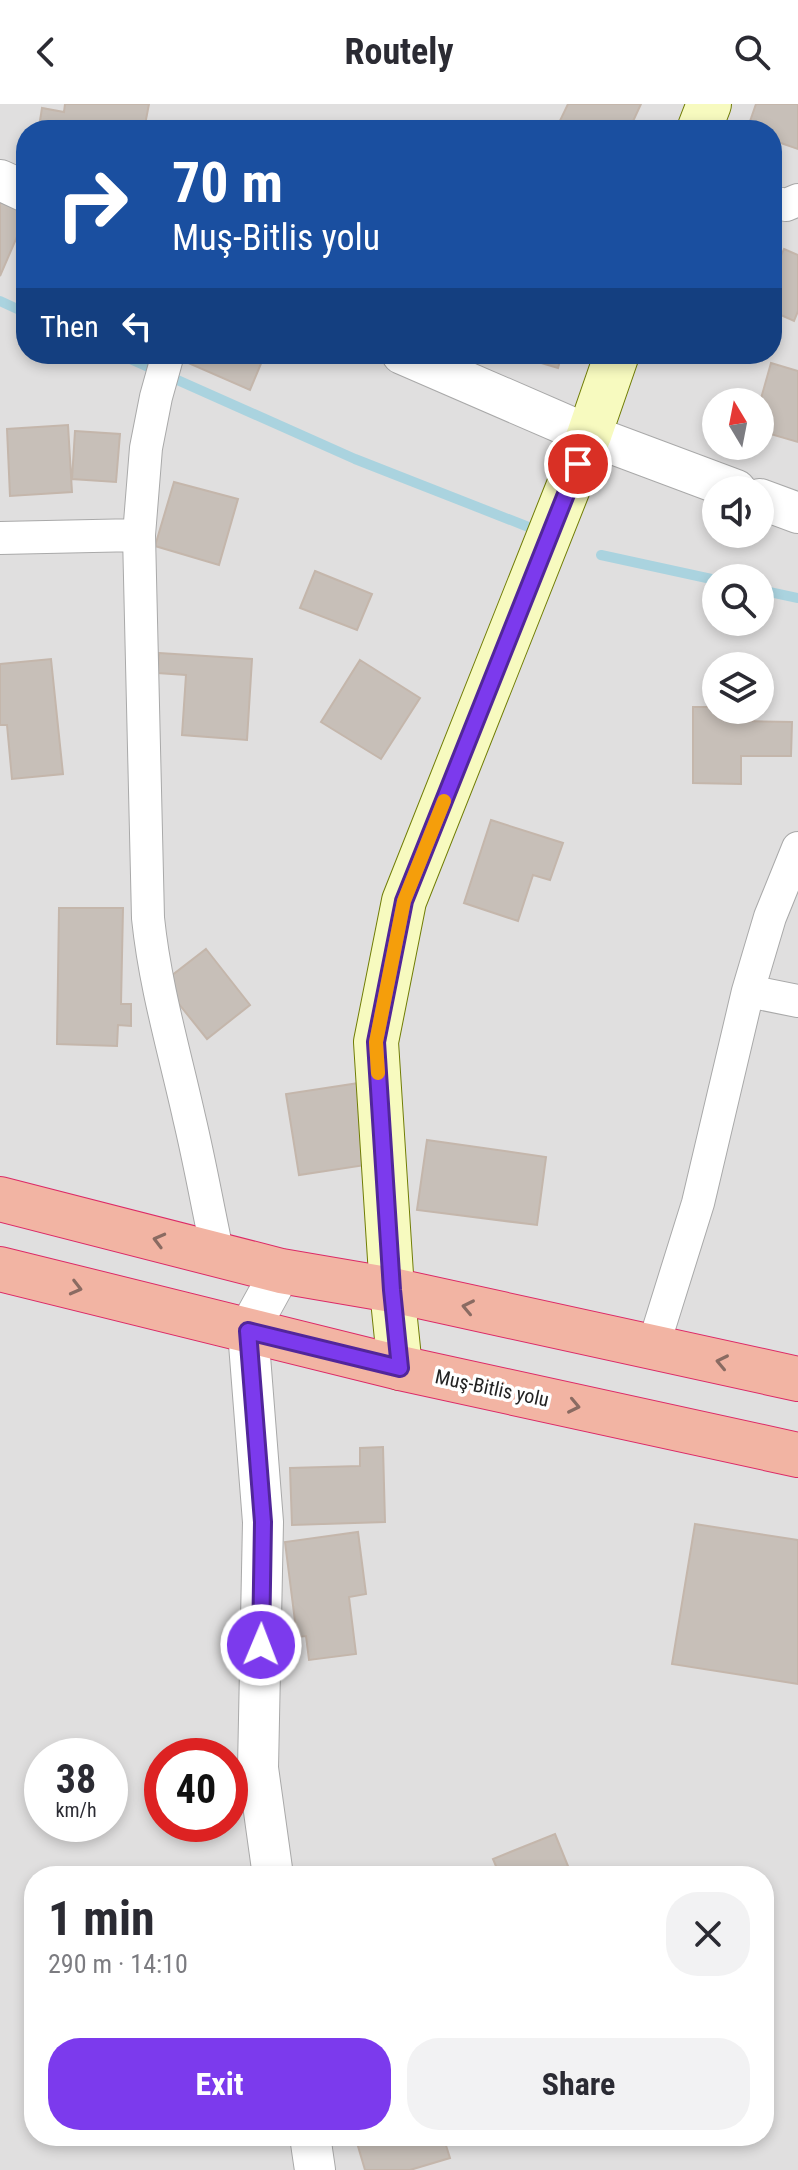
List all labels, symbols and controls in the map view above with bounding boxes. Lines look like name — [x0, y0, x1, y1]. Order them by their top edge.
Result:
icon: back — [24, 30, 68, 74]
icon: search — [730, 30, 774, 74]
text: Routely — [345, 31, 453, 73]
text: 70 m — [172, 150, 283, 216]
icon: right — [40, 152, 144, 256]
text: Muş-Bitlis yolu — [172, 217, 380, 259]
icon: left — [115, 304, 159, 348]
text: Then — [40, 309, 99, 344]
north arrow — [702, 388, 774, 460]
map controls — [702, 388, 774, 724]
pin — [544, 430, 612, 498]
icon: arrive — [556, 442, 600, 486]
button: sound — [702, 476, 774, 548]
button: search — [702, 564, 774, 636]
button: layers — [702, 652, 774, 724]
one-way arrow — [153, 1232, 167, 1249]
one-way arrow — [68, 1278, 82, 1295]
one-way arrow — [461, 1299, 475, 1316]
one-way arrow — [715, 1354, 729, 1371]
street label: Muş-Bitlis yolu — [433, 1364, 551, 1412]
one-way arrow — [566, 1397, 580, 1414]
position arrow — [219, 1603, 303, 1687]
speed limit sign: 40 — [144, 1738, 248, 1842]
text: 38 — [56, 1756, 96, 1803]
text: km/h — [55, 1798, 97, 1822]
text: 1 min — [48, 1890, 155, 1947]
button: close — [666, 1892, 750, 1976]
text: 290 m · 14:10 — [48, 1949, 188, 1979]
button: Exit — [48, 2038, 391, 2130]
button: Share — [407, 2038, 750, 2130]

